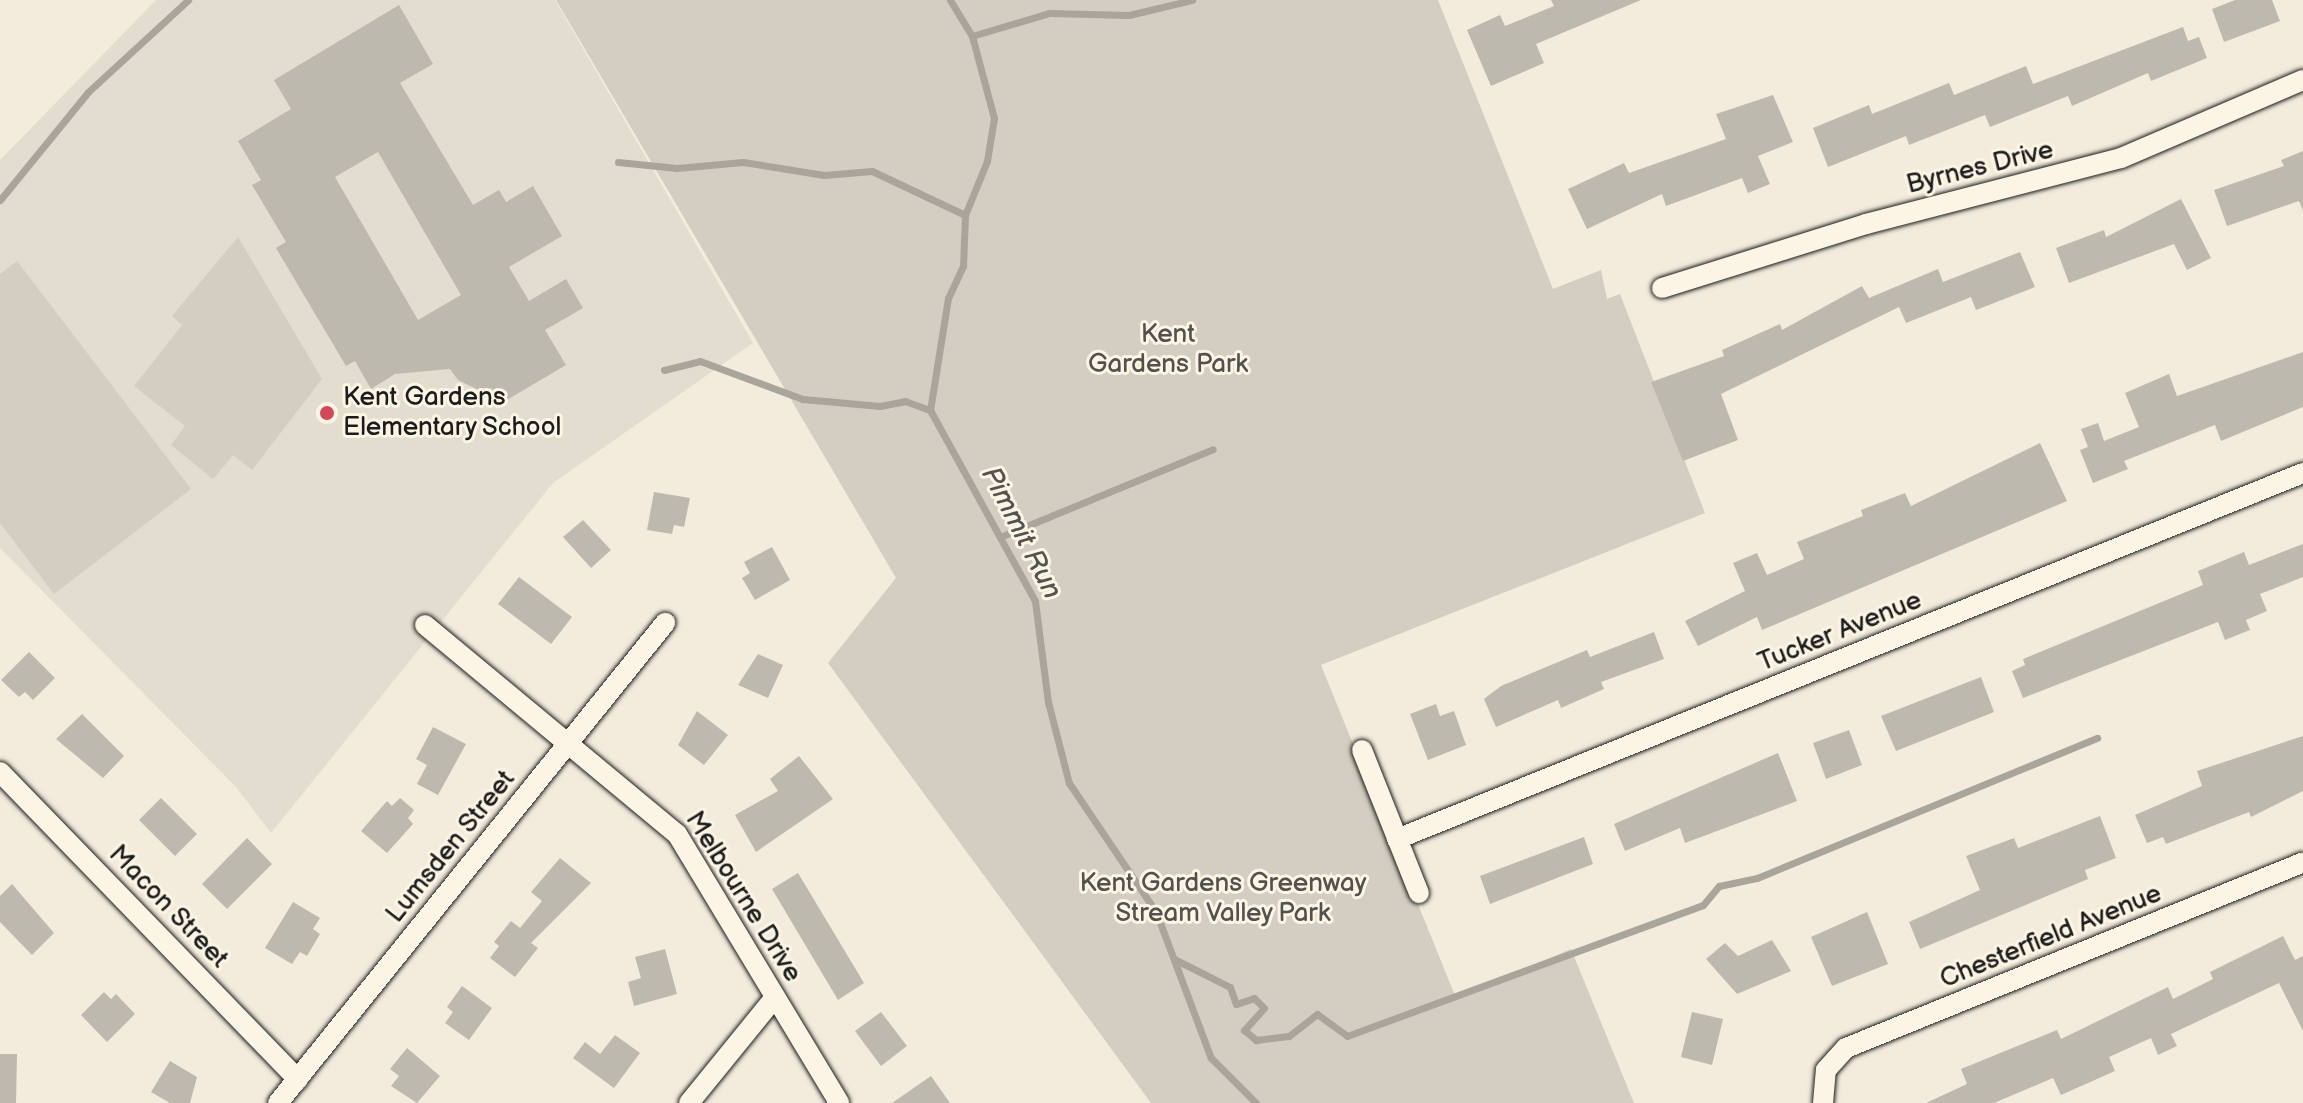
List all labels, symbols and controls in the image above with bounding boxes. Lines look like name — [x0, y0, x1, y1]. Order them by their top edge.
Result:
street label: Byrnes Drive — [1903, 135, 2057, 201]
park label: Kent Gardens Park — [1088, 319, 1248, 380]
place label: Kent Gardens Elementary School — [343, 382, 563, 444]
marker: Kent Gardens Elementary School — [318, 404, 336, 422]
water label: Pimmit Run — [973, 461, 1069, 605]
street label: Tucker Avenue — [1754, 585, 1926, 679]
street label: Lumsden Street — [380, 764, 522, 930]
street label: Melbourne Drive — [678, 806, 808, 988]
street label: Macon Street — [102, 839, 234, 975]
park label: Kent Gardens Greenway Stream Valley Park — [1080, 868, 1366, 930]
street label: Chesterfield Avenue — [1936, 878, 2166, 996]

